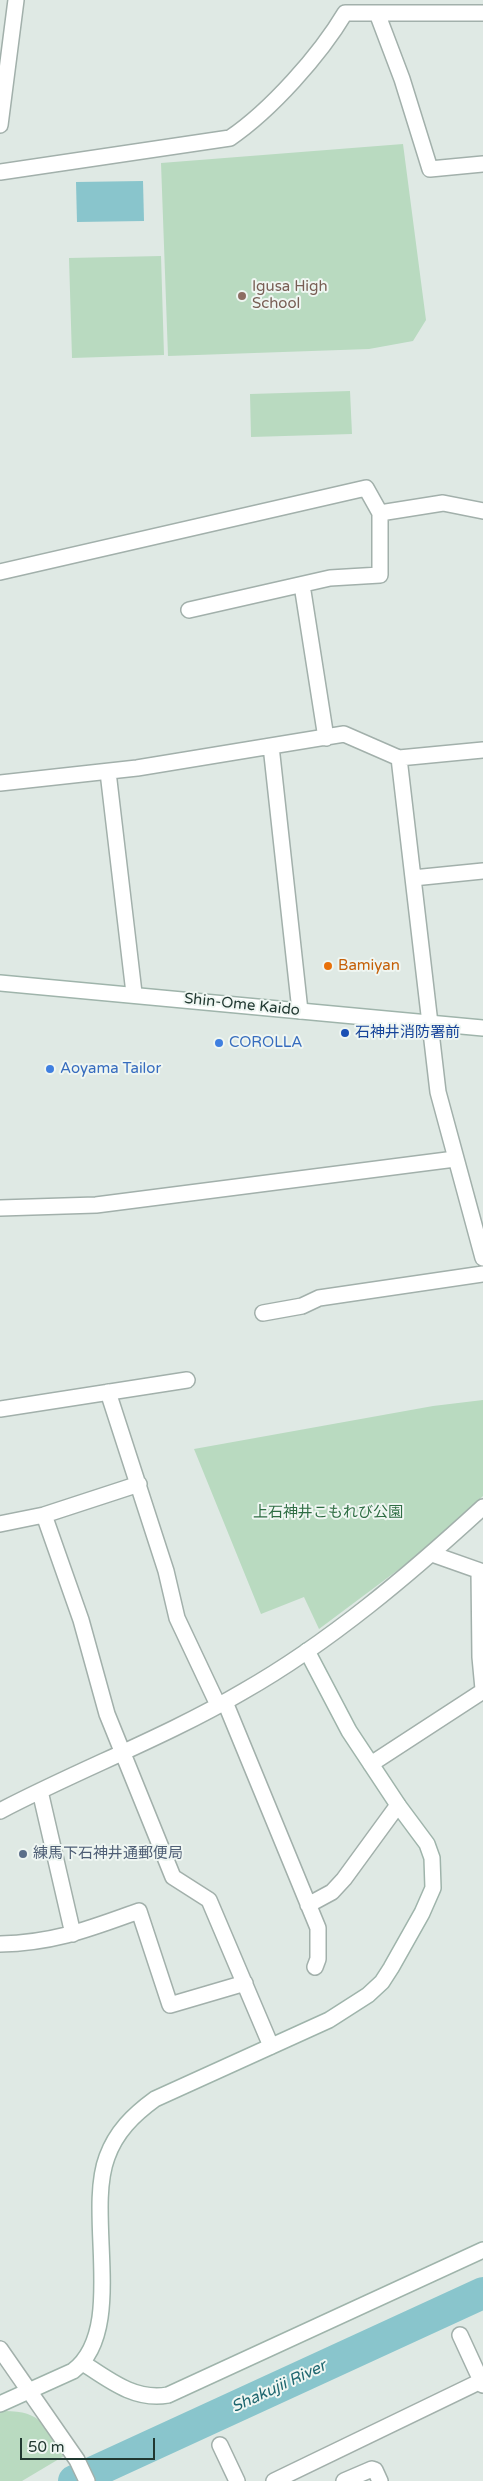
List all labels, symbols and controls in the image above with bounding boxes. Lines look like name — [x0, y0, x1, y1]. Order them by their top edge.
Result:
place label: Igusa High School — [252, 278, 328, 313]
marker: Igusa High School — [236, 290, 248, 302]
place label: Bamiyan — [338, 957, 400, 975]
marker: Bamiyan — [322, 960, 334, 972]
street label: Shin-Ome Kaido — [183, 990, 301, 1020]
place label: 石神井消防署前 — [355, 1024, 460, 1042]
marker: 石神井消防署前 — [339, 1027, 351, 1039]
place label: COROLLA — [229, 1034, 302, 1052]
marker: COROLLA — [213, 1037, 225, 1049]
place label: Aoyama Tailor — [60, 1060, 161, 1078]
marker: Aoyama Tailor — [44, 1063, 56, 1075]
park label: 上石神井こもれび公園 — [253, 1504, 403, 1522]
place label: 練馬下石神井通郵便局 — [33, 1845, 183, 1863]
marker: 練馬下石神井通郵便局 — [17, 1848, 29, 1860]
water label: Shakujii River — [229, 2357, 329, 2417]
scale bar — [22, 2428, 158, 2460]
text: 50 m — [28, 2438, 65, 2456]

